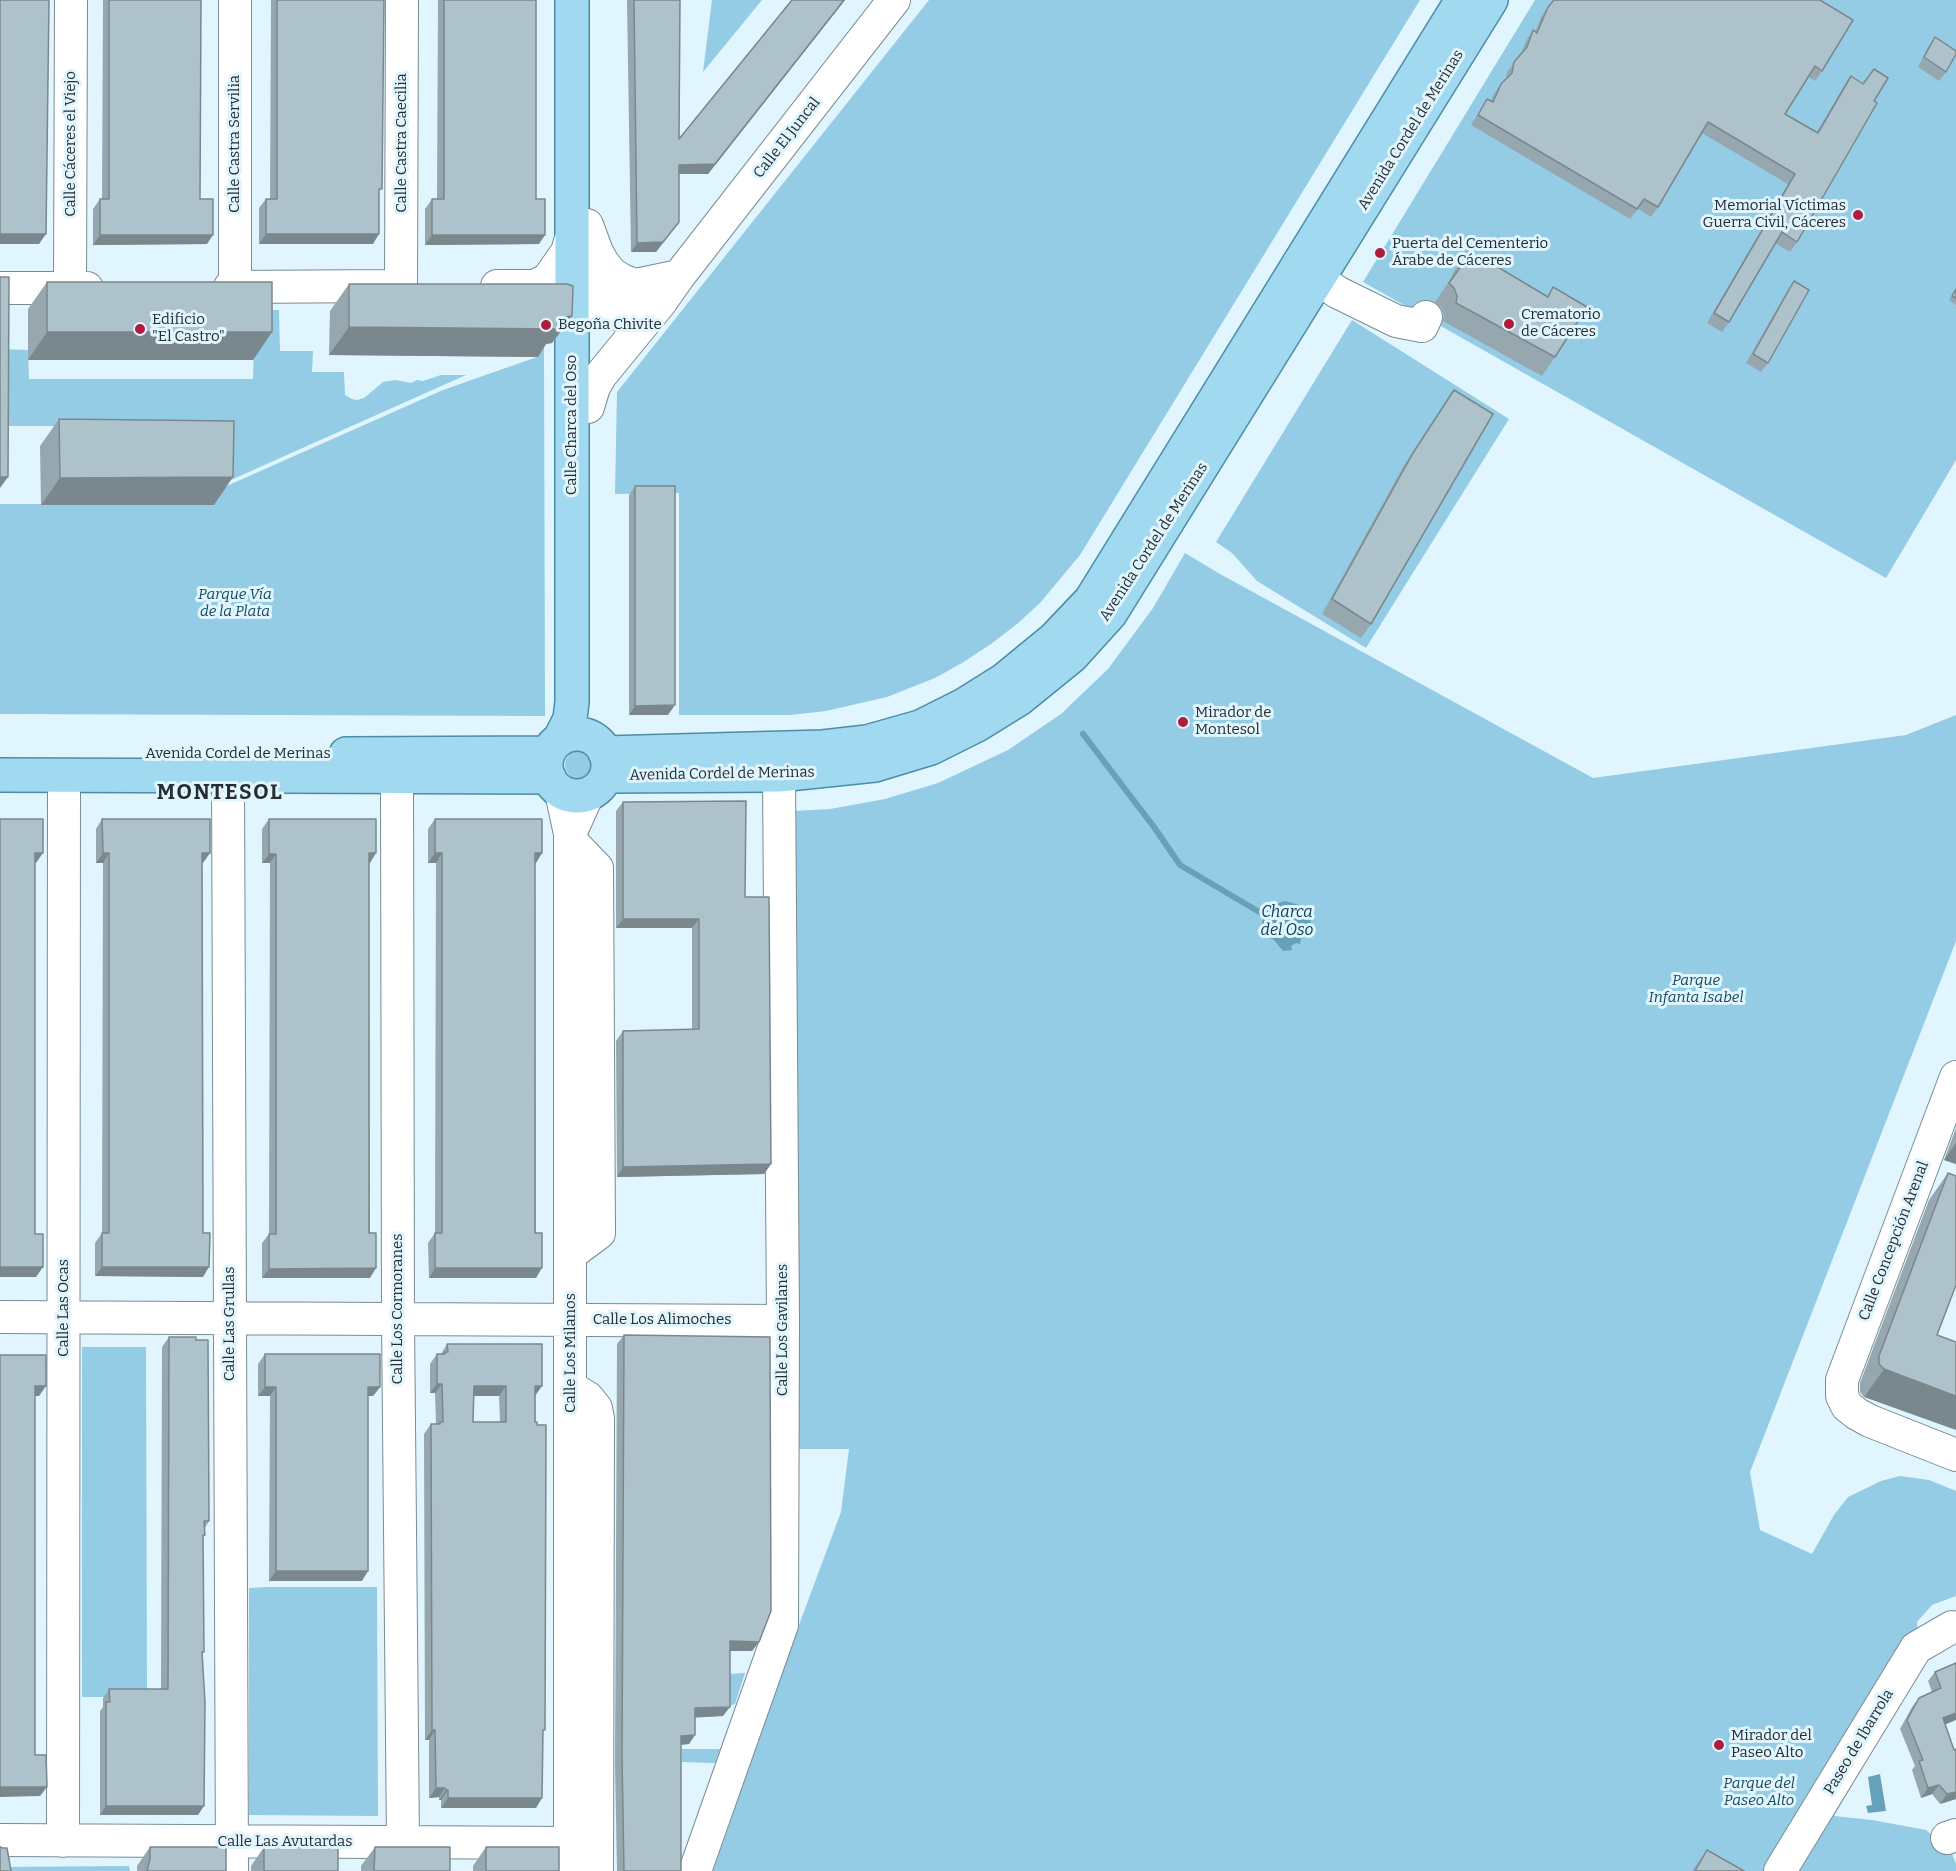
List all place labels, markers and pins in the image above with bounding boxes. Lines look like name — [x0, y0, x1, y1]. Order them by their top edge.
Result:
place label: Memorial Víctimas Guerra Civil, Cáceres — [1703, 197, 1846, 232]
marker: Memorial Víctimas Guerra Civil, Cáceres — [1851, 208, 1865, 222]
place label: Puerta del Cementerio Árabe de Cáceres — [1392, 235, 1548, 270]
marker: Puerta del Cementerio Árabe de Cáceres — [1373, 246, 1387, 260]
place label: Crematorio de Cáceres — [1521, 306, 1601, 341]
place label: Edificio "El Castro" — [152, 311, 225, 346]
place label: Begoña Chivite — [558, 316, 662, 334]
marker: Crematorio de Cáceres — [1502, 317, 1516, 331]
marker: Begoña Chivite — [539, 318, 553, 332]
marker: Edificio "El Castro" — [133, 322, 147, 336]
place label: Mirador de Montesol — [1195, 704, 1271, 739]
marker: Mirador de Montesol — [1176, 715, 1190, 729]
place label: Mirador del Paseo Alto — [1731, 1727, 1812, 1762]
marker: Mirador del Paseo Alto — [1712, 1738, 1726, 1752]

